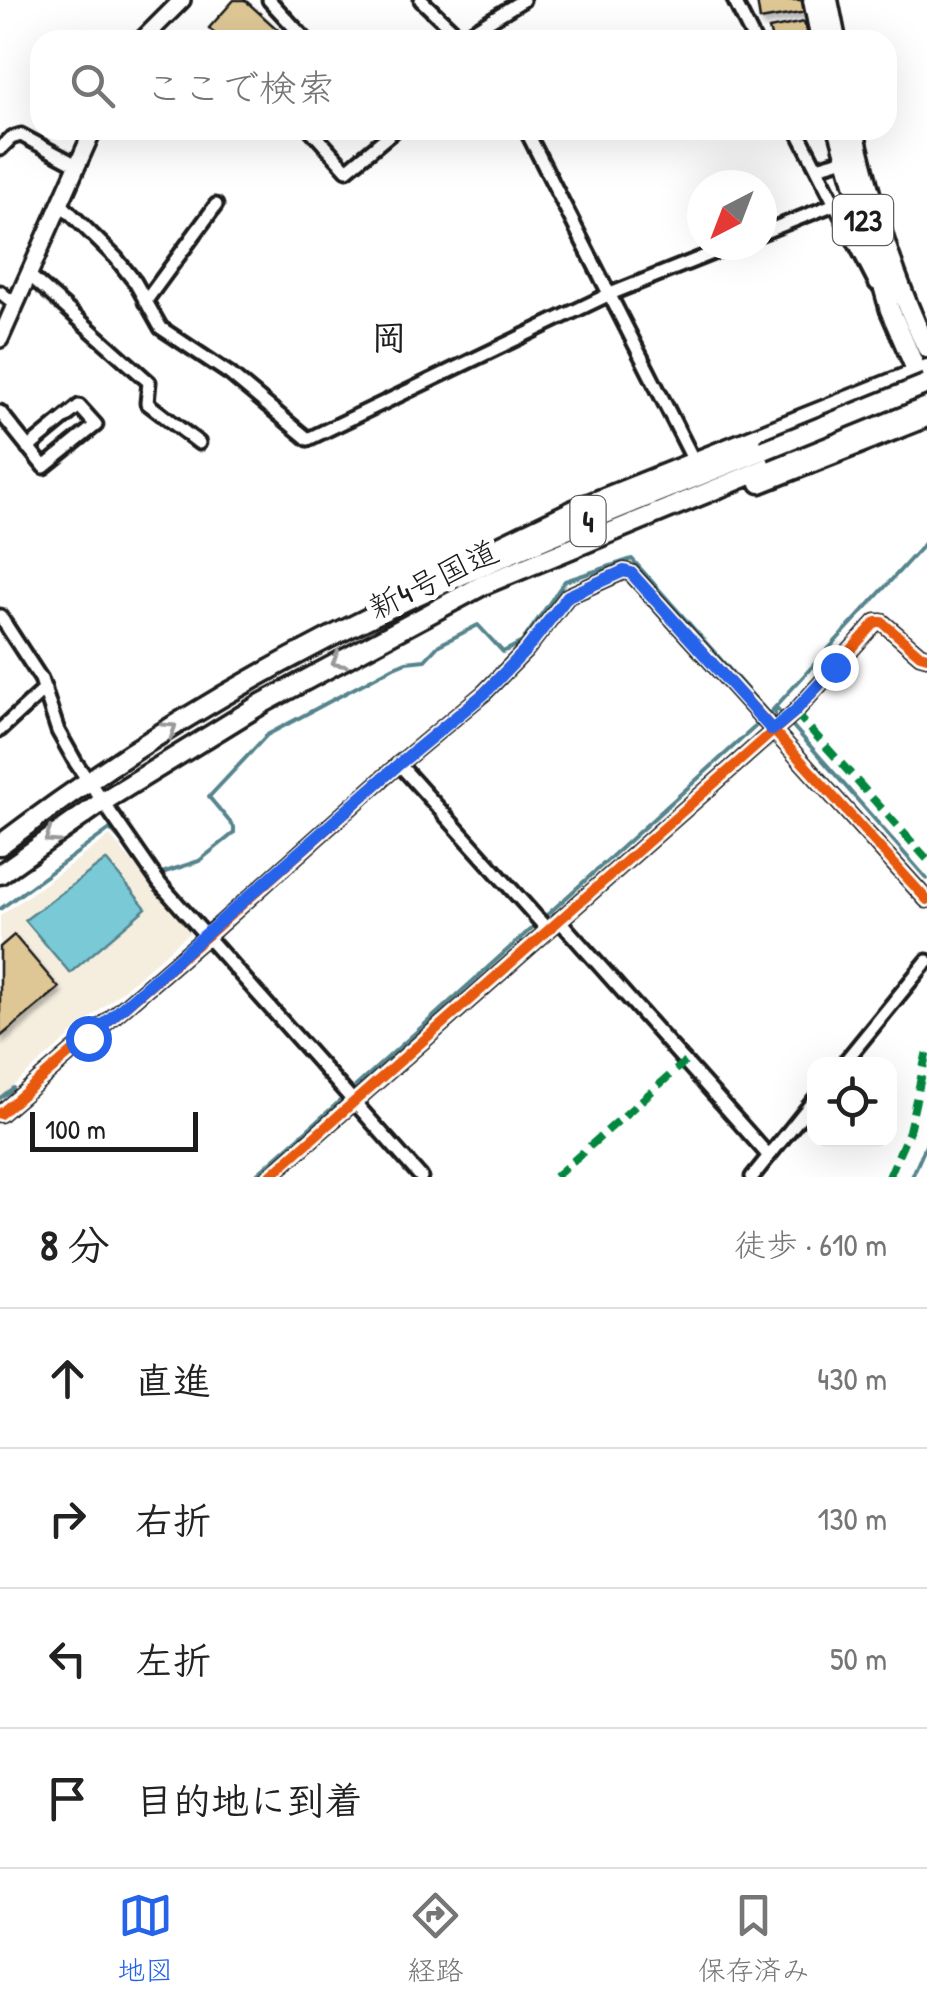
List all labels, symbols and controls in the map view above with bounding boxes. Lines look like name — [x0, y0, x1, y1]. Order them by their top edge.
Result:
search box — [30, 30, 897, 140]
icon: search — [65, 58, 120, 113]
text: ここで検索 — [145, 61, 335, 113]
north arrow — [687, 170, 777, 260]
road number: 123 — [833, 195, 893, 245]
district label: 岡 — [371, 314, 407, 361]
road number: 4 — [570, 496, 606, 546]
street label: 新4号国道 — [361, 529, 505, 629]
route end — [813, 645, 859, 691]
one-way arrow — [330, 649, 348, 669]
one-way arrow — [160, 723, 178, 742]
one-way arrow — [43, 825, 61, 844]
route start — [66, 1016, 112, 1062]
map controls — [807, 1057, 897, 1147]
button: locate — [807, 1057, 897, 1147]
scale bar — [30, 1107, 198, 1152]
text: 100 m — [45, 1110, 106, 1148]
text: 8 分 — [40, 1216, 110, 1273]
text: 徒歩 · 610 m — [734, 1223, 887, 1266]
icon: ahead — [40, 1351, 95, 1406]
text: 直進 — [135, 1354, 211, 1406]
text: 430 m — [817, 1357, 887, 1400]
icon: right — [40, 1491, 95, 1546]
text: 右折 — [135, 1494, 211, 1546]
text: 130 m — [818, 1497, 887, 1540]
icon: left — [40, 1631, 95, 1686]
text: 左折 — [135, 1634, 211, 1686]
text: 50 m — [830, 1637, 887, 1680]
icon: arrive — [40, 1771, 95, 1826]
text: 目的地に到着 — [135, 1774, 363, 1826]
tab: 地図 — [117, 1888, 173, 1989]
tab: 経路 — [407, 1888, 464, 1989]
tab: 保存済み — [698, 1888, 810, 1989]

